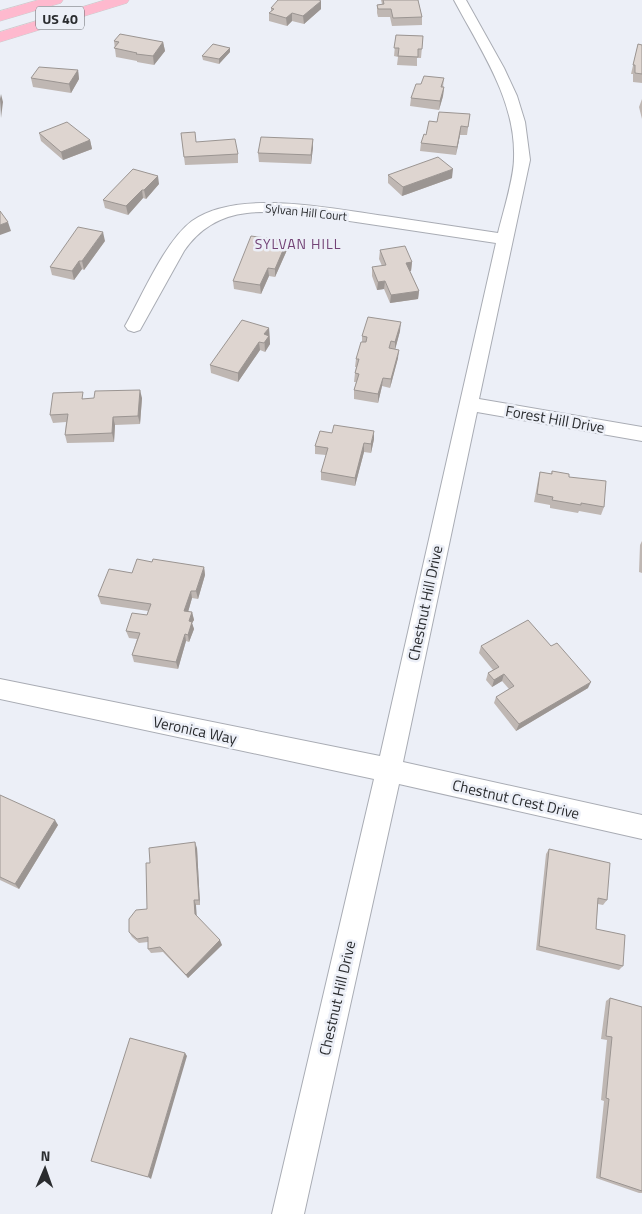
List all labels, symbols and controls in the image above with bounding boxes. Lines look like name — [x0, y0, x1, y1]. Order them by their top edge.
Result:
road number: US 40 — [36, 7, 84, 30]
street label: Sylvan Hill Court — [264, 198, 349, 226]
district label: SYLVAN HILL — [255, 233, 341, 254]
street label: Forest Hill Drive — [504, 399, 606, 439]
street label: Chestnut Hill Drive — [402, 543, 448, 663]
street label: Veronica Way — [151, 710, 239, 750]
street label: Chestnut Crest Drive — [450, 773, 582, 825]
street label: Chestnut Hill Drive — [313, 938, 361, 1058]
north arrow — [20, 1144, 70, 1194]
text: N — [40, 1145, 51, 1166]

